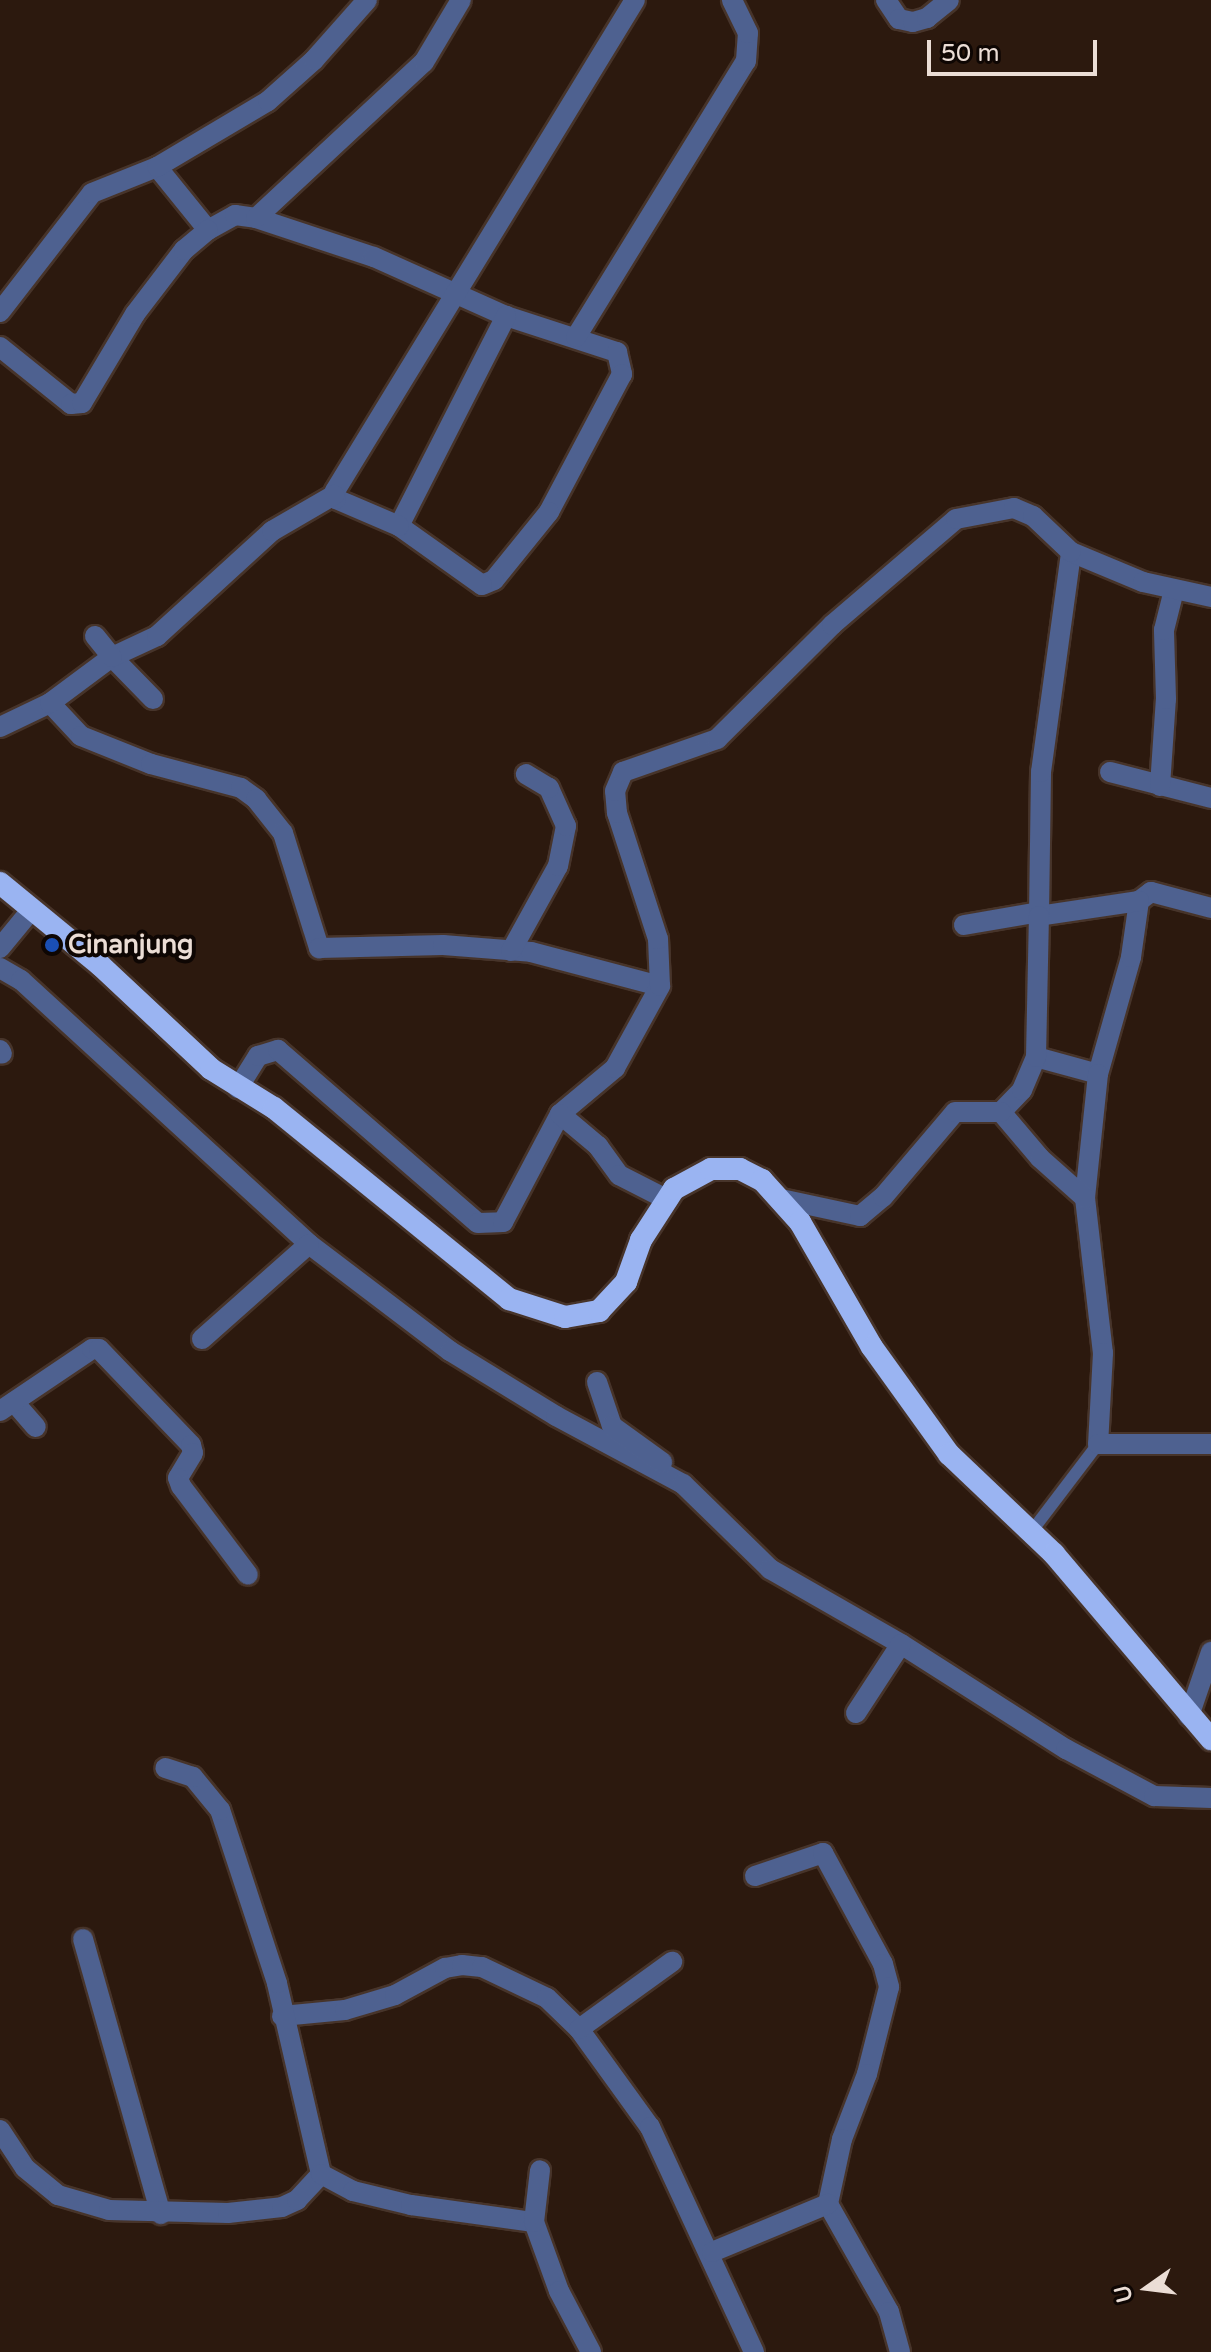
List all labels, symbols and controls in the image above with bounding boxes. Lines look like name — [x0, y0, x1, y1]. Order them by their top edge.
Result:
scale bar — [931, 24, 1101, 74]
text: 50 m — [941, 39, 999, 68]
place label: Cinanjung — [68, 929, 194, 961]
marker: Cinanjung — [43, 936, 61, 954]
north arrow — [1107, 2248, 1187, 2328]
text: U — [1109, 2283, 1138, 2305]

